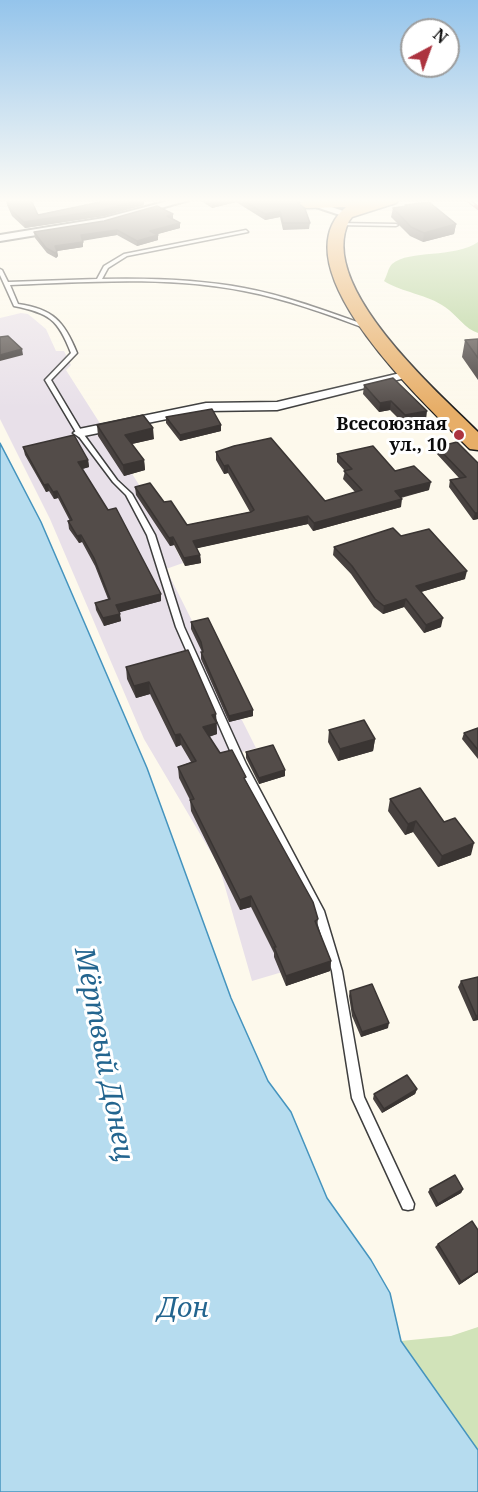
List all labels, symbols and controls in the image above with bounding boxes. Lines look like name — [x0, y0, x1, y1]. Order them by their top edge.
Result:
north arrow — [400, 18, 460, 78]
text: N — [429, 23, 452, 48]
place label: Всесоюзная ул., 10 — [336, 414, 447, 456]
marker: Всесоюзная ул., 10 — [452, 428, 466, 442]
water label: Мёртвый Донец — [66, 944, 140, 1164]
water label: Дон — [157, 1293, 209, 1325]

